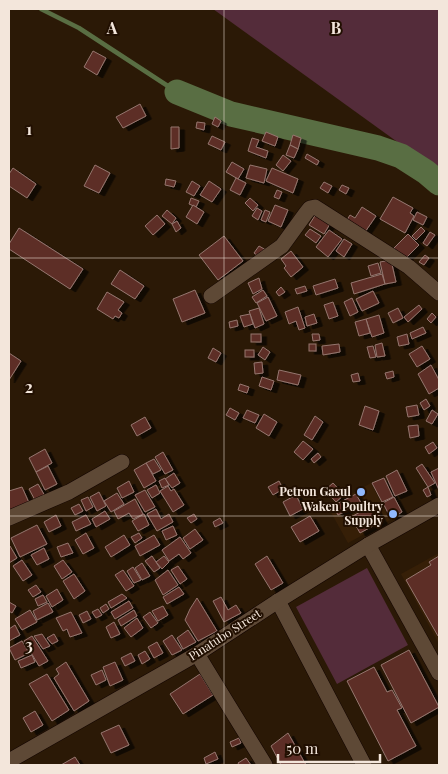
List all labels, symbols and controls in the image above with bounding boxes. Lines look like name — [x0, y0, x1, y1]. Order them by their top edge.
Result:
text: A — [106, 17, 118, 38]
text: B — [331, 17, 342, 38]
text: 1 — [26, 118, 32, 139]
text: 2 — [25, 376, 33, 397]
place label: Petron Gasul — [279, 483, 351, 499]
marker: Petron Gasul — [355, 486, 367, 498]
place label: Waken Poultry Supply — [301, 498, 384, 528]
marker: Waken Poultry Supply — [387, 508, 399, 520]
street label: Pinatubo Street — [185, 604, 264, 664]
text: 3 — [25, 634, 33, 655]
scale bar — [278, 732, 380, 764]
text: 50 m — [286, 738, 319, 758]

